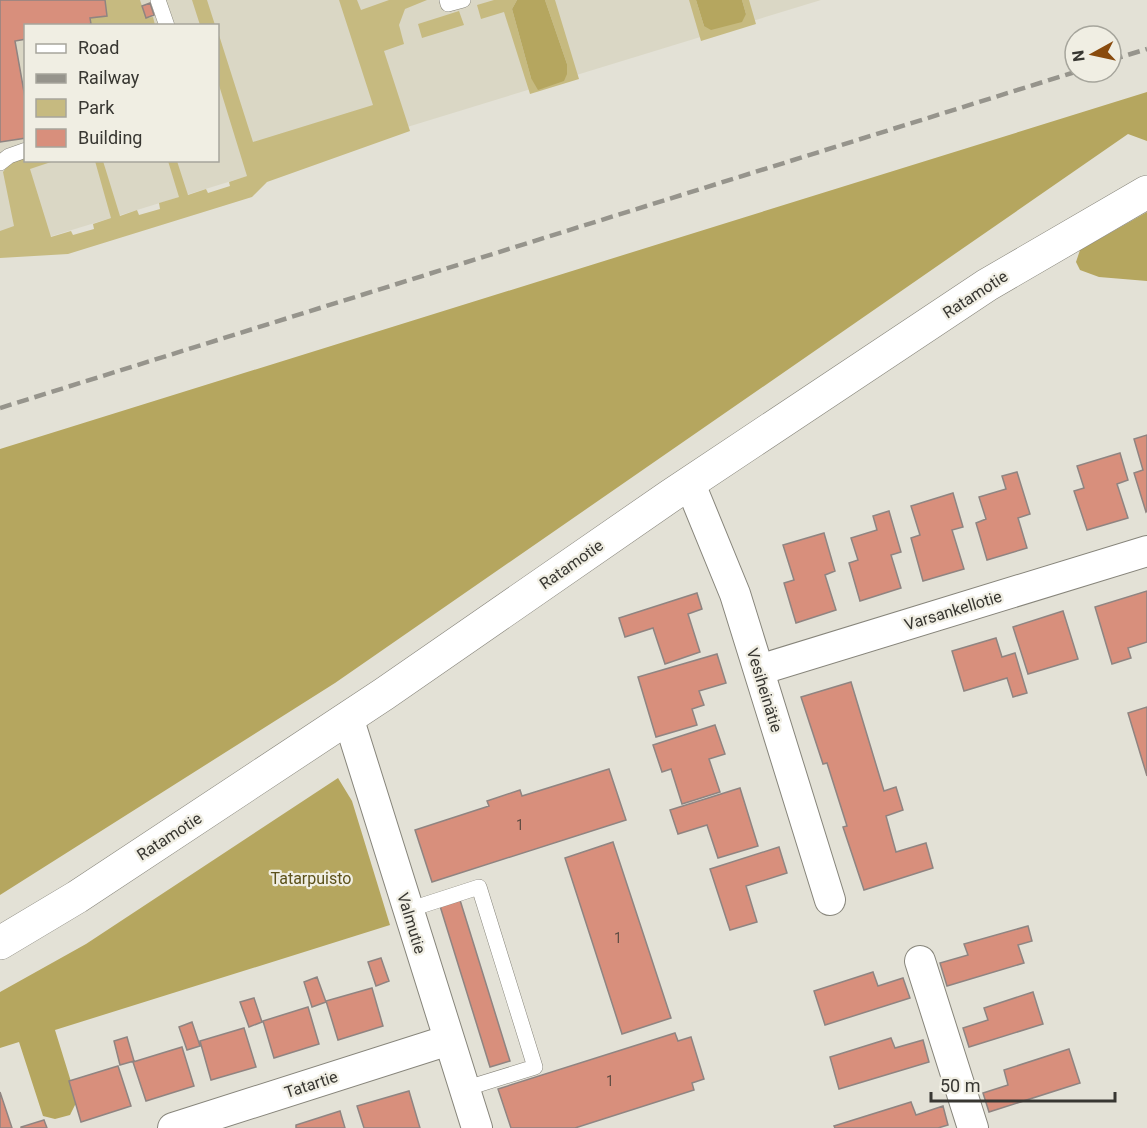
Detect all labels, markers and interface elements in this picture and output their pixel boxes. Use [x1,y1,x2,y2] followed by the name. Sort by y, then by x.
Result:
[24,24,219,162] legend
[1063,24,1123,84] north arrow
[78,37,119,58] text: Road
[1068,49,1089,63] text: N
[78,67,140,88] text: Railway
[78,97,115,118] text: Park
[78,127,142,148] text: Building
[939,267,1011,322] street label: Ratamotie
[536,536,607,593] street label: Ratamotie
[902,587,1004,634] street label: Varsankellotie
[743,646,786,734] street label: Vesiheinätie
[133,809,205,864] street label: Ratamotie
[516,817,524,833] house number: 1
[271,869,351,888] park label: Tatarpuisto
[393,890,430,956] street label: Valmutie
[614,930,622,946] house number: 1
[931,1065,1116,1103] scale bar
[282,1067,340,1102] street label: Tatartie
[606,1073,614,1089] house number: 1
[940,1075,980,1096] text: 50 m

